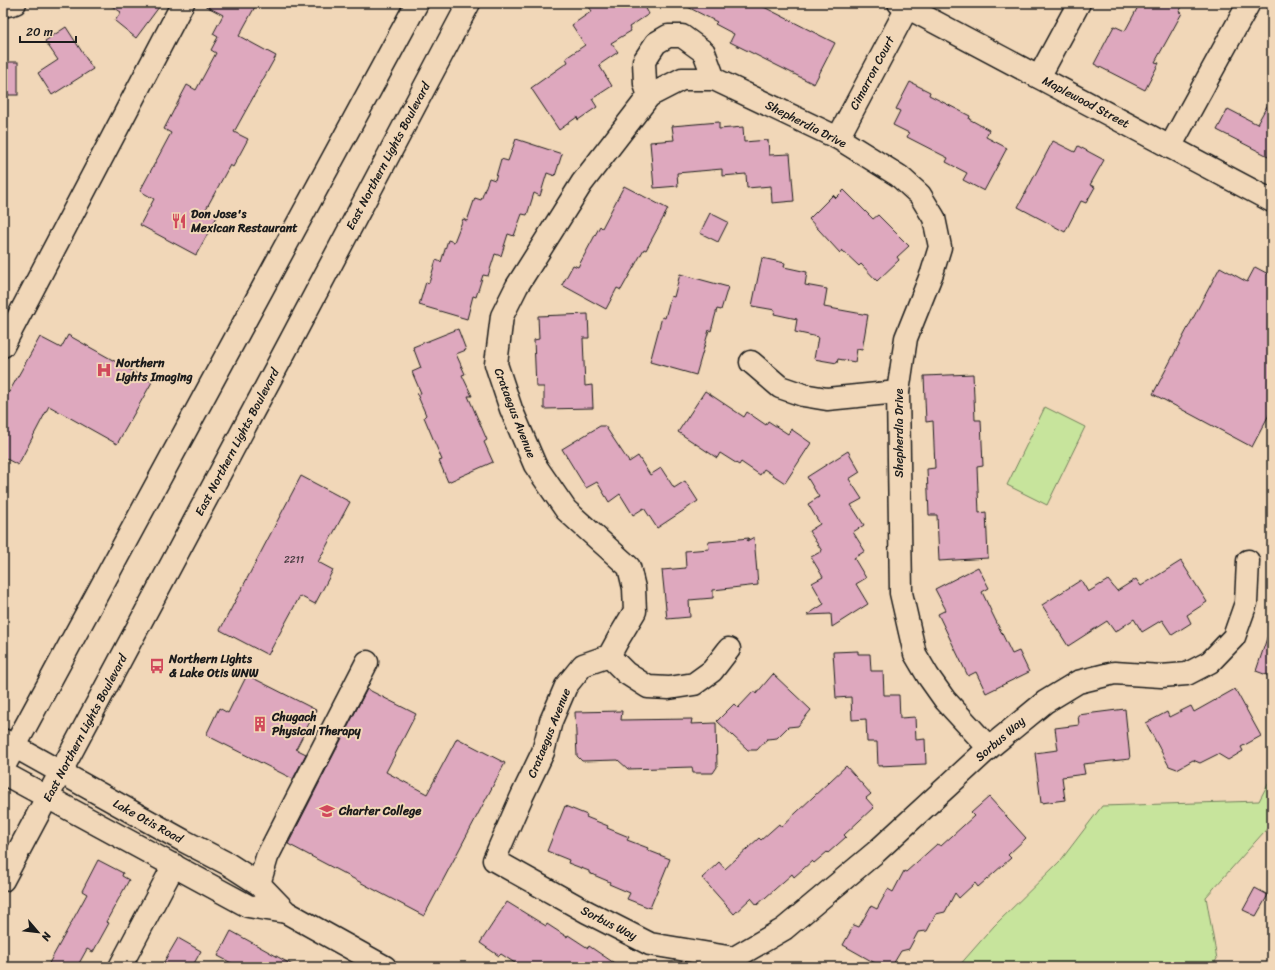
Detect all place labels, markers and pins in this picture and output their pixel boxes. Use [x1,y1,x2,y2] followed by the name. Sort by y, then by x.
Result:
[190,203,298,239] place label: Don Jose's Mexican Restaurant
[170,212,188,230] restaurant icon: Don Jose's Mexican Restaurant
[115,352,194,388] place label: Northern Lights Imaging
[95,361,113,379] hospital icon: Northern Lights Imaging
[168,648,259,684] place label: Northern Lights & Lake Otis WNW
[148,657,166,675] bus stop icon: Northern Lights & Lake Otis WNW
[271,706,362,742] place label: Chugach Physical Therapy
[251,715,269,733] building icon: Chugach Physical Therapy
[338,800,422,822] place label: Charter College
[318,802,336,820] school or university icon: Charter College

